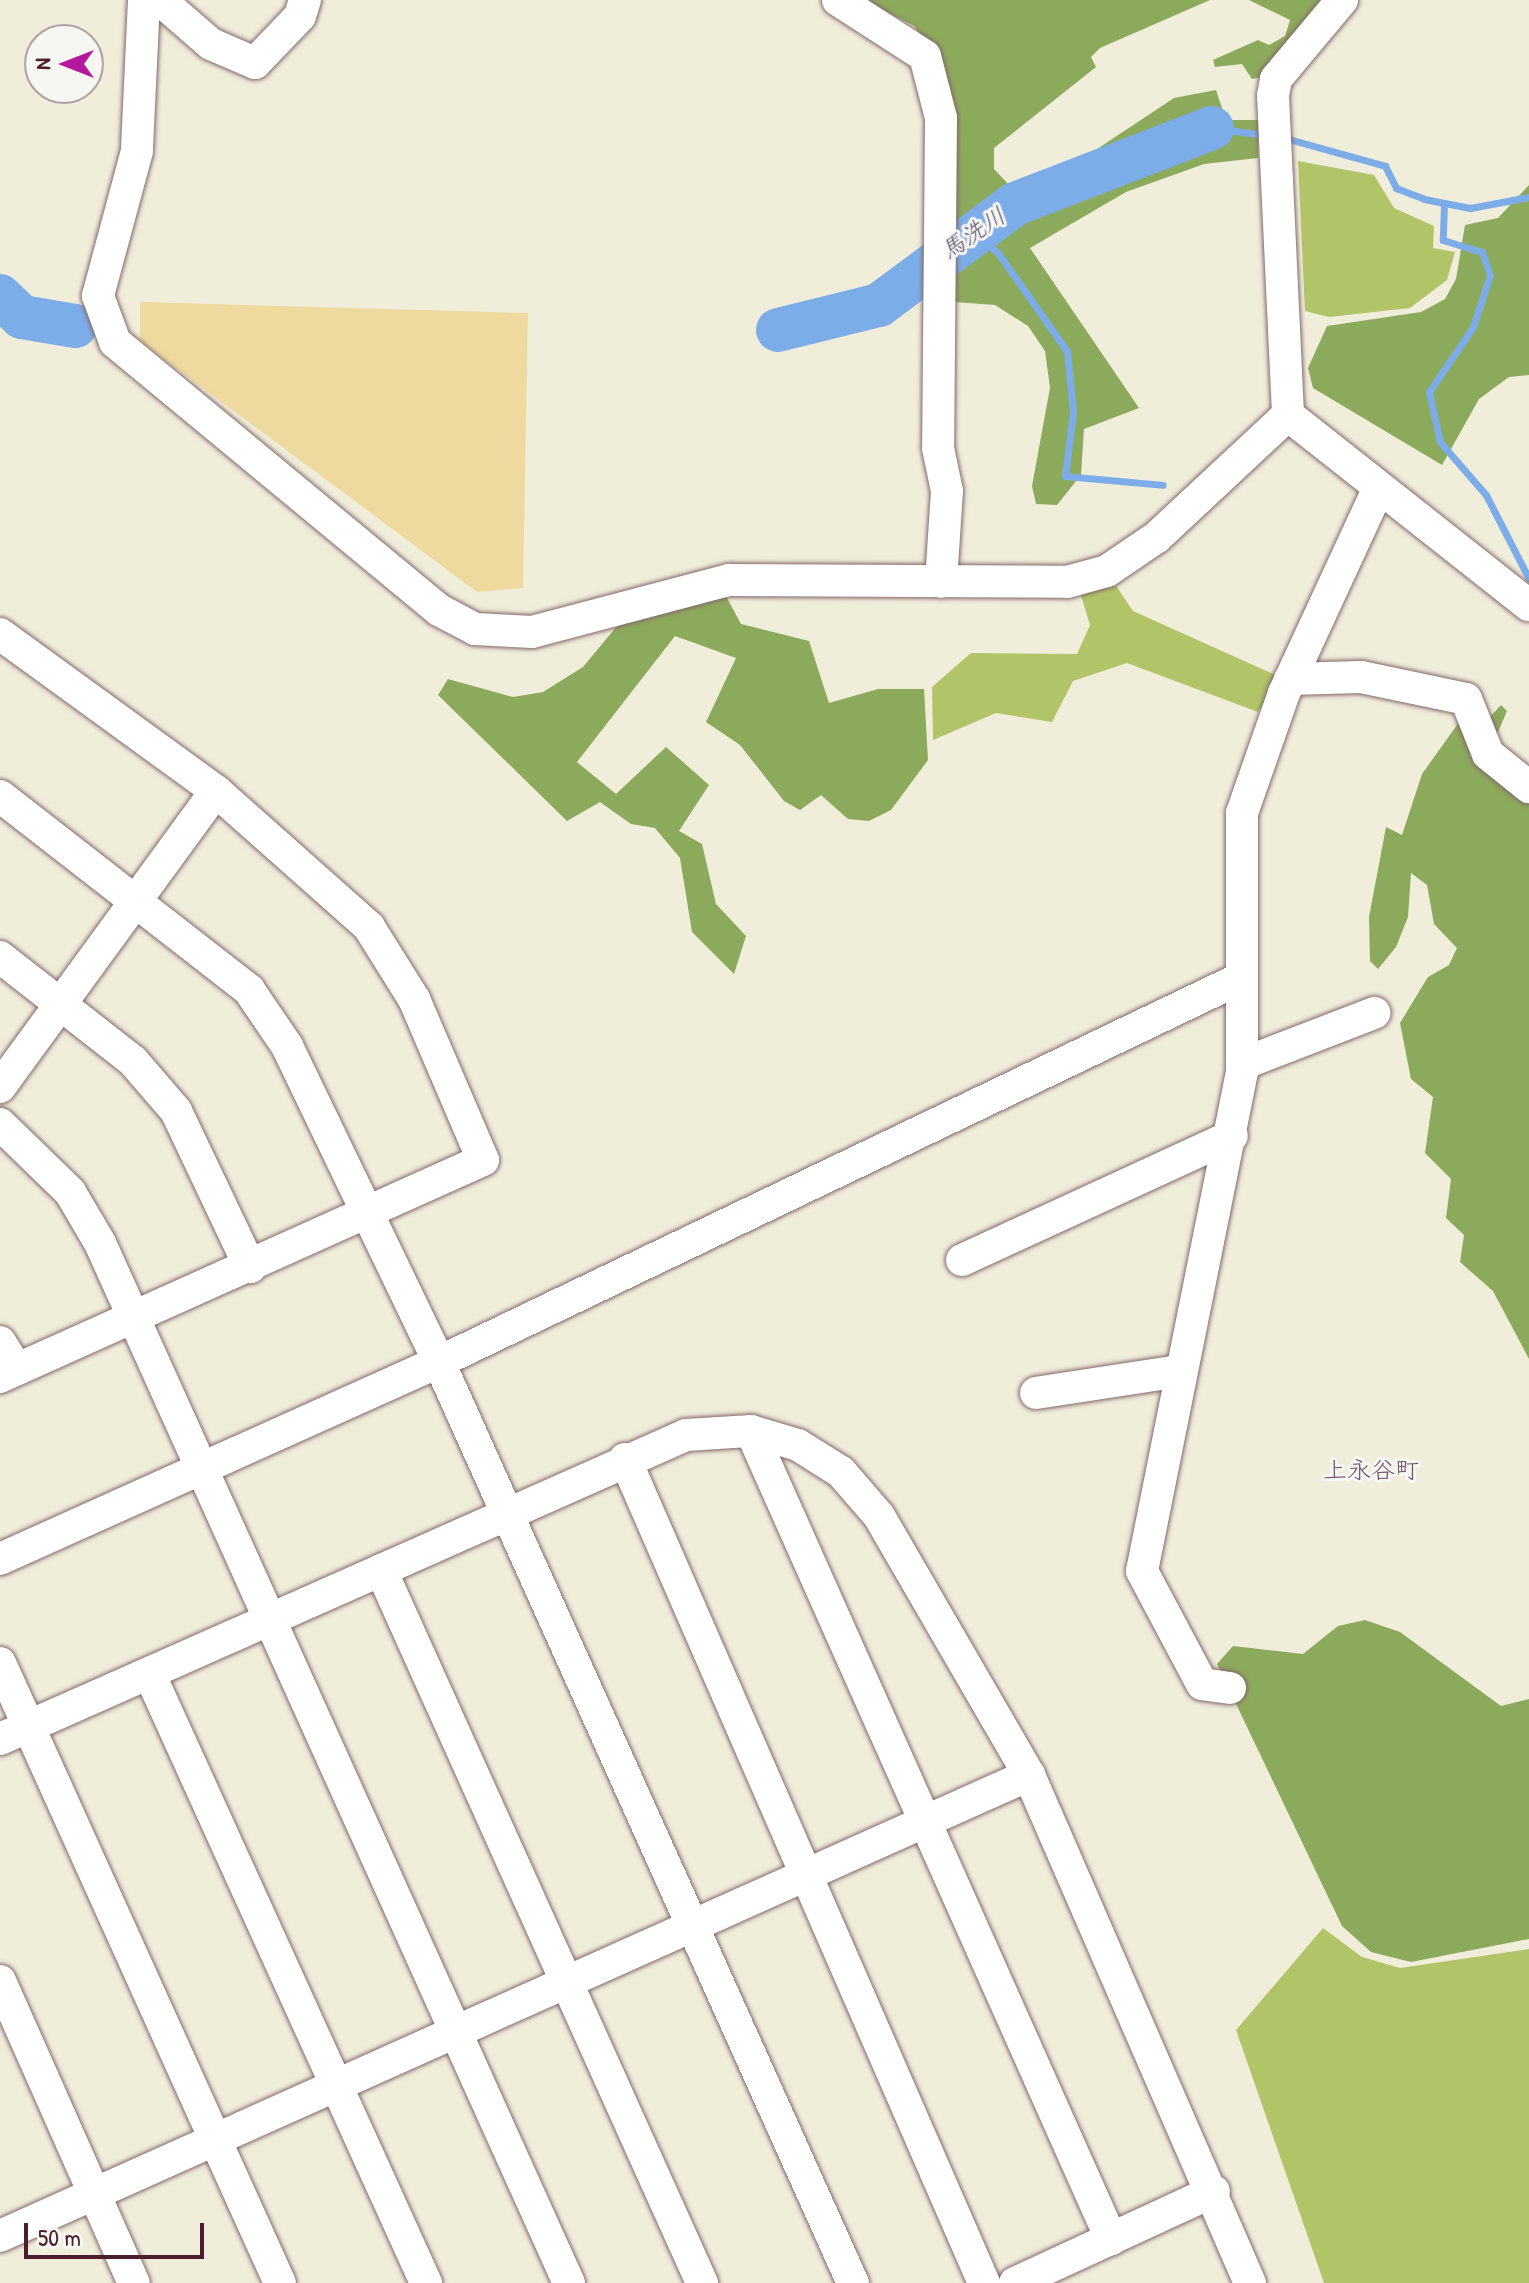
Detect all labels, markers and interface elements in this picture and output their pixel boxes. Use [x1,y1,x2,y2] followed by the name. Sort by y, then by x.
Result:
[24,24,104,104] north arrow
[27,58,57,70] text: N
[935,201,1011,265] water label: 馬洗川
[1323,1456,1419,1484] district label: 上永谷町
[28,2207,208,2257] scale bar
[38,2221,81,2253] text: 50 m

